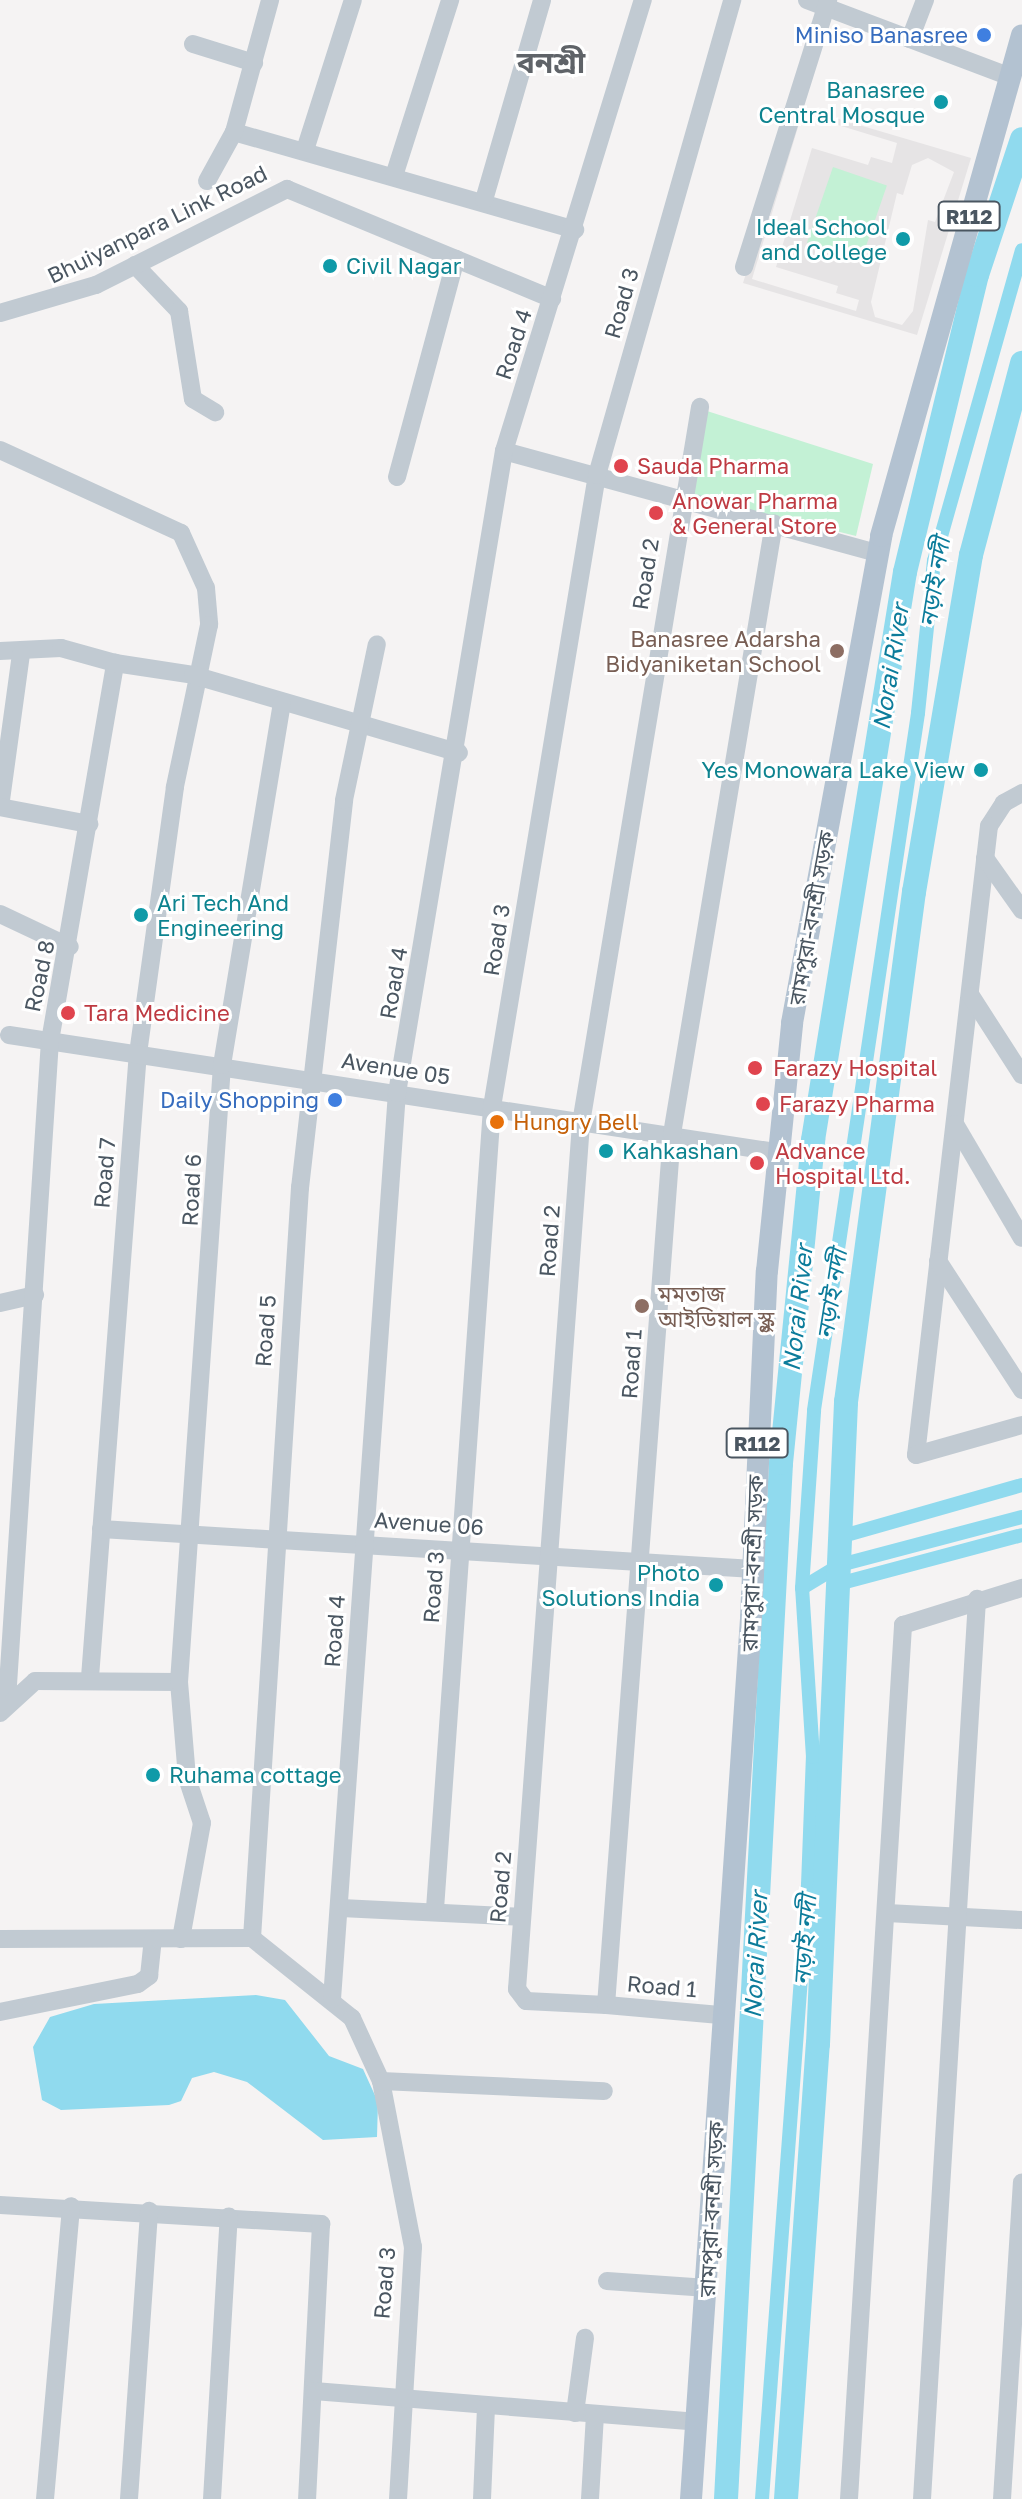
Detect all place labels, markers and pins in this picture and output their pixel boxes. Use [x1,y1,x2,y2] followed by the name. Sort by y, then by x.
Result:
[795,22,968,48] place label: Miniso Banasree
[975,26,993,44] marker: Miniso Banasree
[758,76,925,128] place label: Banasree Central Mosque
[932,93,950,111] marker: Banasree Central Mosque
[756,213,887,264] place label: Ideal School and College
[894,230,912,248] marker: Ideal School and College
[346,253,461,279] place label: Civil Nagar
[321,257,339,275] marker: Civil Nagar
[637,453,789,479] place label: Sauda Pharma
[612,457,630,475] marker: Sauda Pharma
[672,487,838,538] place label: Anowar Pharma & General Store
[647,504,665,522] marker: Anowar Pharma & General Store
[605,625,821,676] place label: Banasree Adarsha Bidyaniketan School
[828,642,846,660] marker: Banasree Adarsha Bidyaniketan School
[702,757,965,783] place label: Yes Monowara Lake View
[972,761,990,779] marker: Yes Monowara Lake View
[157,889,289,940] place label: Ari Tech And Engineering
[132,906,150,924] marker: Ari Tech And Engineering
[84,1000,230,1026] place label: Tara Medicine
[59,1004,77,1022] marker: Tara Medicine
[773,1055,937,1081] place label: Farazy Hospital
[744,1057,766,1079] marker: Farazy Hospital
[160,1087,319,1113] place label: Daily Shopping
[326,1091,344,1109] marker: Daily Shopping
[779,1091,935,1117] place label: Farazy Pharma
[754,1095,772,1113] marker: Farazy Pharma
[513,1109,639,1135] place label: Hungry Bell
[488,1113,506,1131] marker: Hungry Bell
[775,1137,911,1188] place label: Advance Hospital Ltd.
[622,1138,739,1164] place label: Kahkashan
[597,1142,615,1160] marker: Kahkashan
[746,1152,768,1174] marker: Advance Hospital Ltd.
[658,1280,774,1332] place label: মমতাজ আইডিয়াল স্কুল
[633,1297,651,1315] marker: মমতাজ আইডিয়াল স্কুল
[541,1559,700,1610] place label: Photo Solutions India
[707,1576,725,1594] marker: Photo Solutions India
[169,1762,341,1788] place label: Ruhama cottage
[144,1766,162,1784] marker: Ruhama cottage

